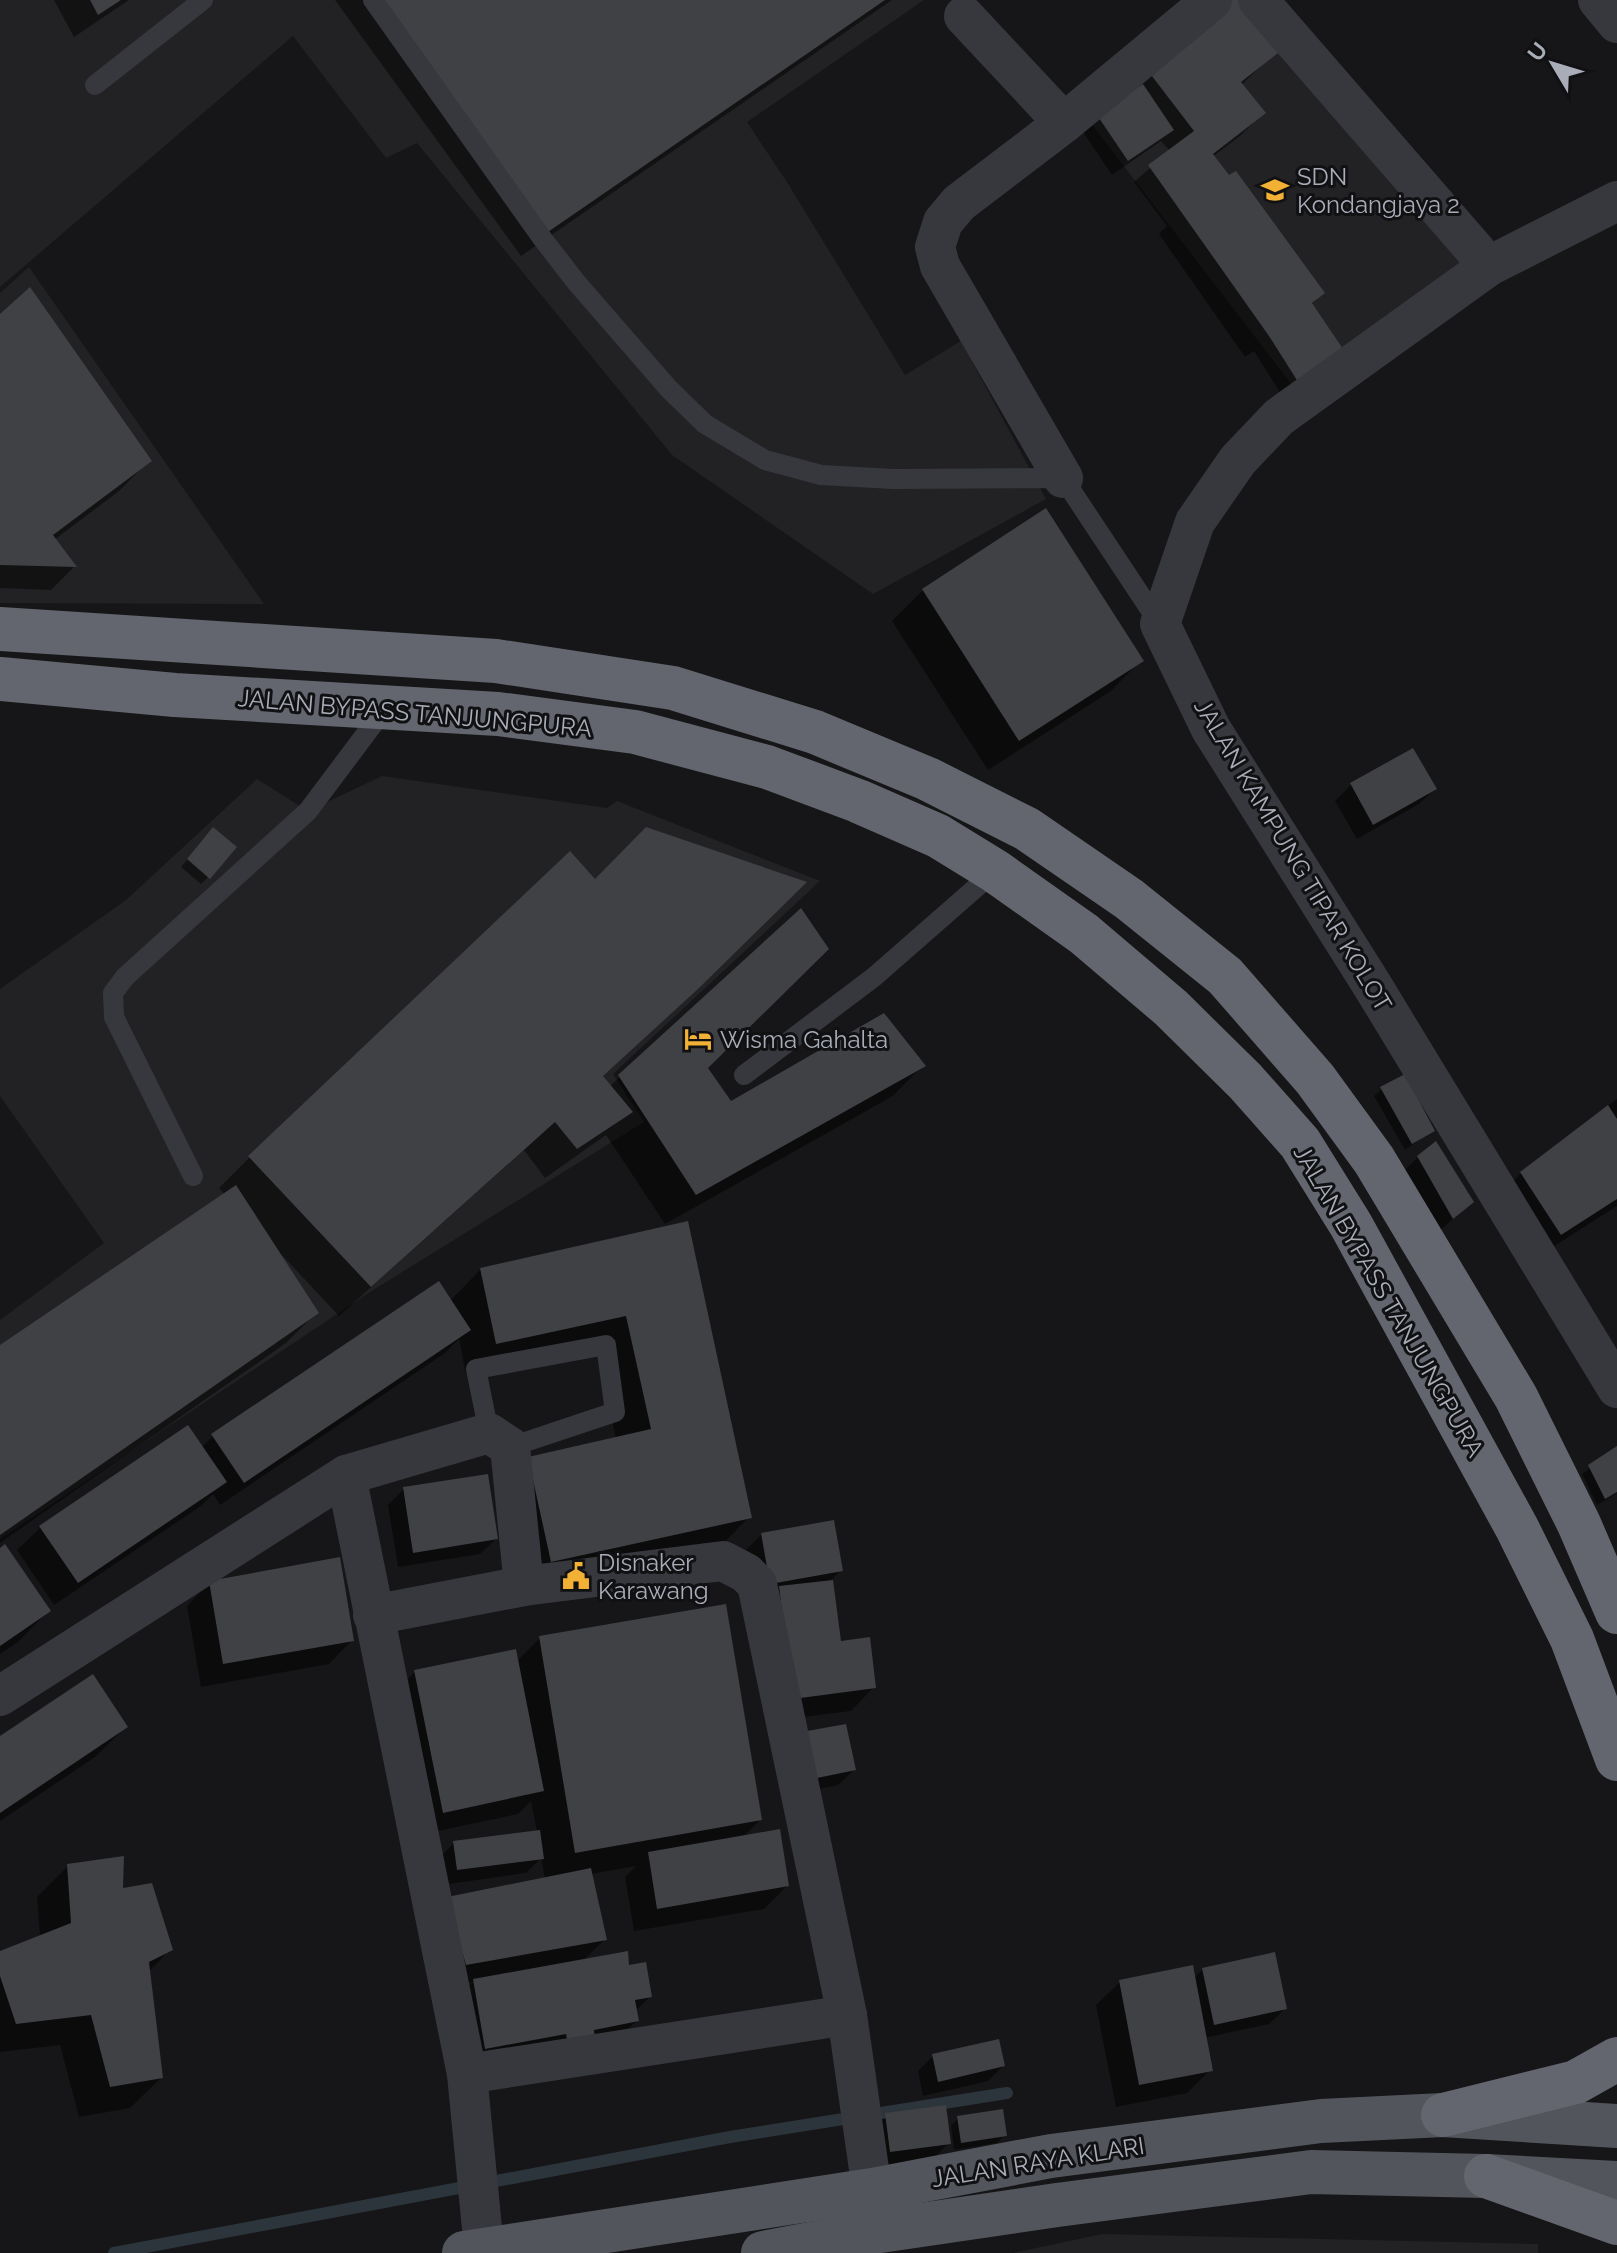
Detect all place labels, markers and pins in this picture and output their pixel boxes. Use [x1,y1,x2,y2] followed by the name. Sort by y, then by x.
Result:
[1297,162,1460,219] place label: SDN Kondangjaya 2
[1260,175,1290,205] school or university icon: SDN Kondangjaya 2
[683,1024,713,1054] hotel icon: Wisma Gahalta
[720,1025,888,1054] place label: Wisma Gahalta
[598,1548,709,1605] place label: Disnaker Karawang
[561,1561,591,1591] public building icon: Disnaker Karawang

